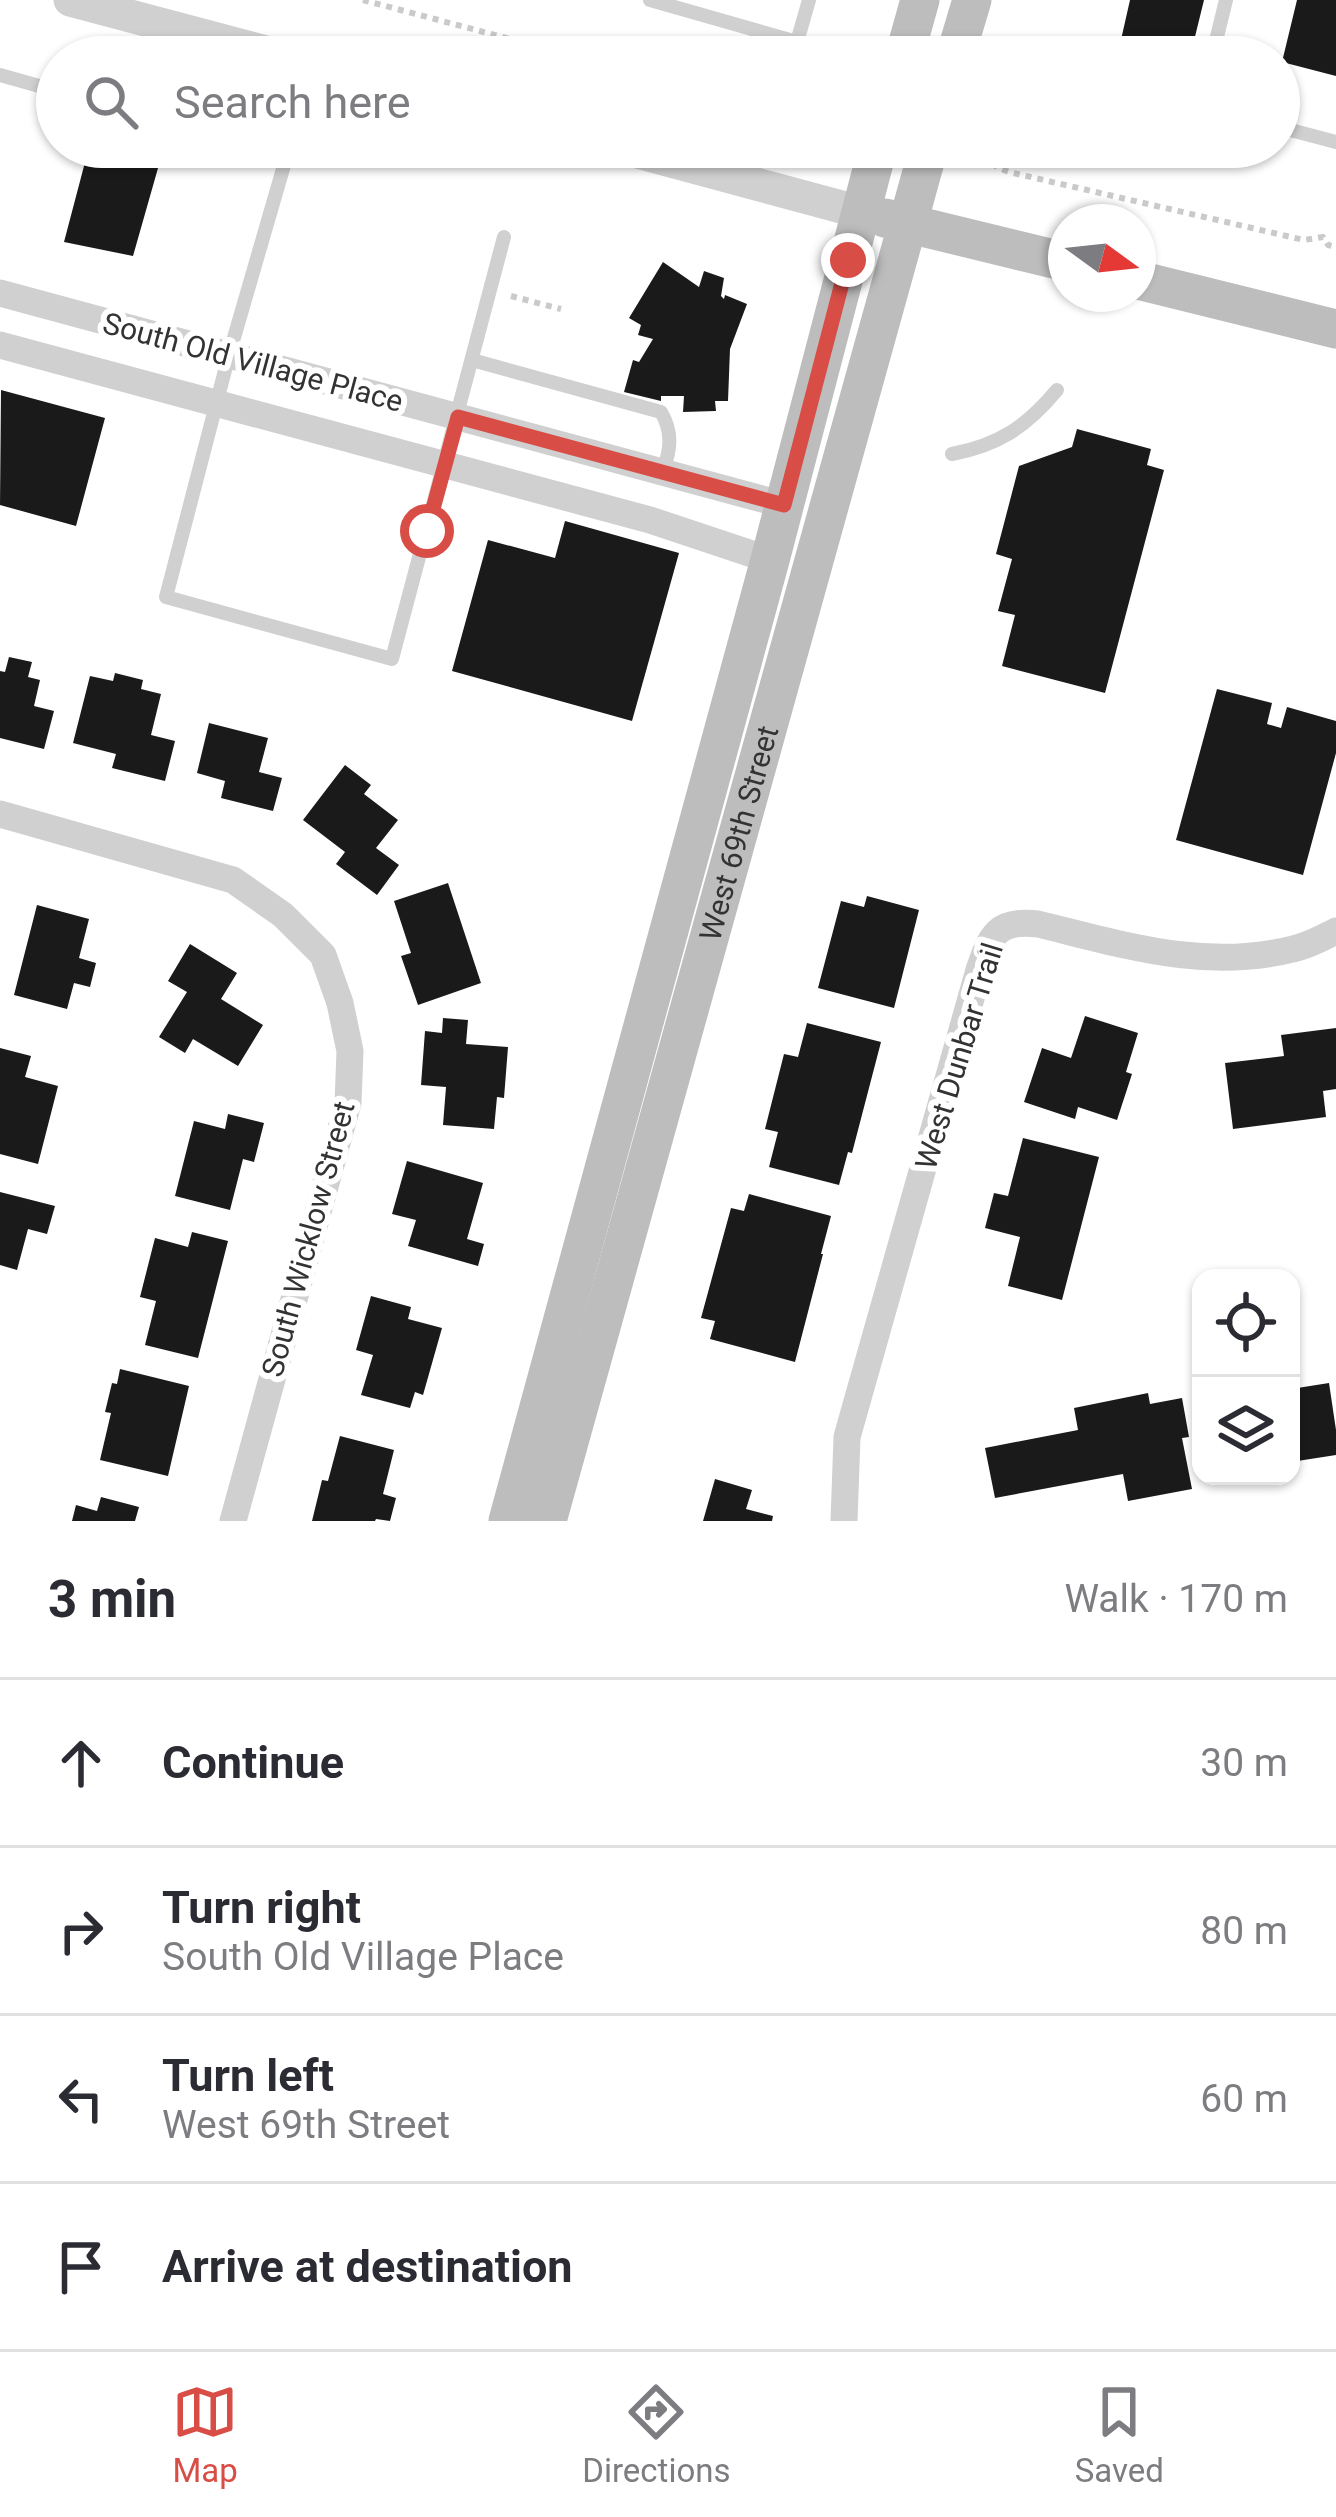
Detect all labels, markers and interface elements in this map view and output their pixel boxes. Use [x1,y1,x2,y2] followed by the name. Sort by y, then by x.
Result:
[36,36,1300,168] search box
[78,69,144,135] icon: search
[174,76,411,129] text: Search here
[1048,204,1156,312] north arrow
[821,233,875,287] route end
[99,305,407,419] street label: South Old Village Place
[400,504,454,558] route start
[692,722,785,945] street label: West 69th Street
[908,938,1010,1174] street label: West Dunbar Trail
[254,1098,362,1380] street label: South Wicklow Street
[1192,1269,1300,1485] map controls
[1192,1269,1300,1377] button: locate
[1192,1377,1300,1485] button: layers
[48,1570,176,1629] text: 3 min
[1064,1576,1288,1622] text: Walk · 170 m
[48,1730,114,1796] icon: ahead
[162,1736,344,1789] text: Continue
[1200,1740,1288,1786] text: 30 m
[162,1881,361,1934] text: Turn right
[48,1898,114,1964] icon: right
[1200,1908,1288,1954] text: 80 m
[162,1934,564,1980] text: South Old Village Place
[162,2049,334,2102] text: Turn left
[48,2066,114,2132] icon: left
[1200,2076,1288,2122] text: 60 m
[162,2102,450,2148] text: West 69th Street
[48,2234,114,2300] icon: arrive
[162,2240,573,2293] text: Arrive at destination
[172,2379,238,2490] tab: Map
[582,2379,731,2490] tab: Directions
[1075,2379,1164,2490] tab: Saved

